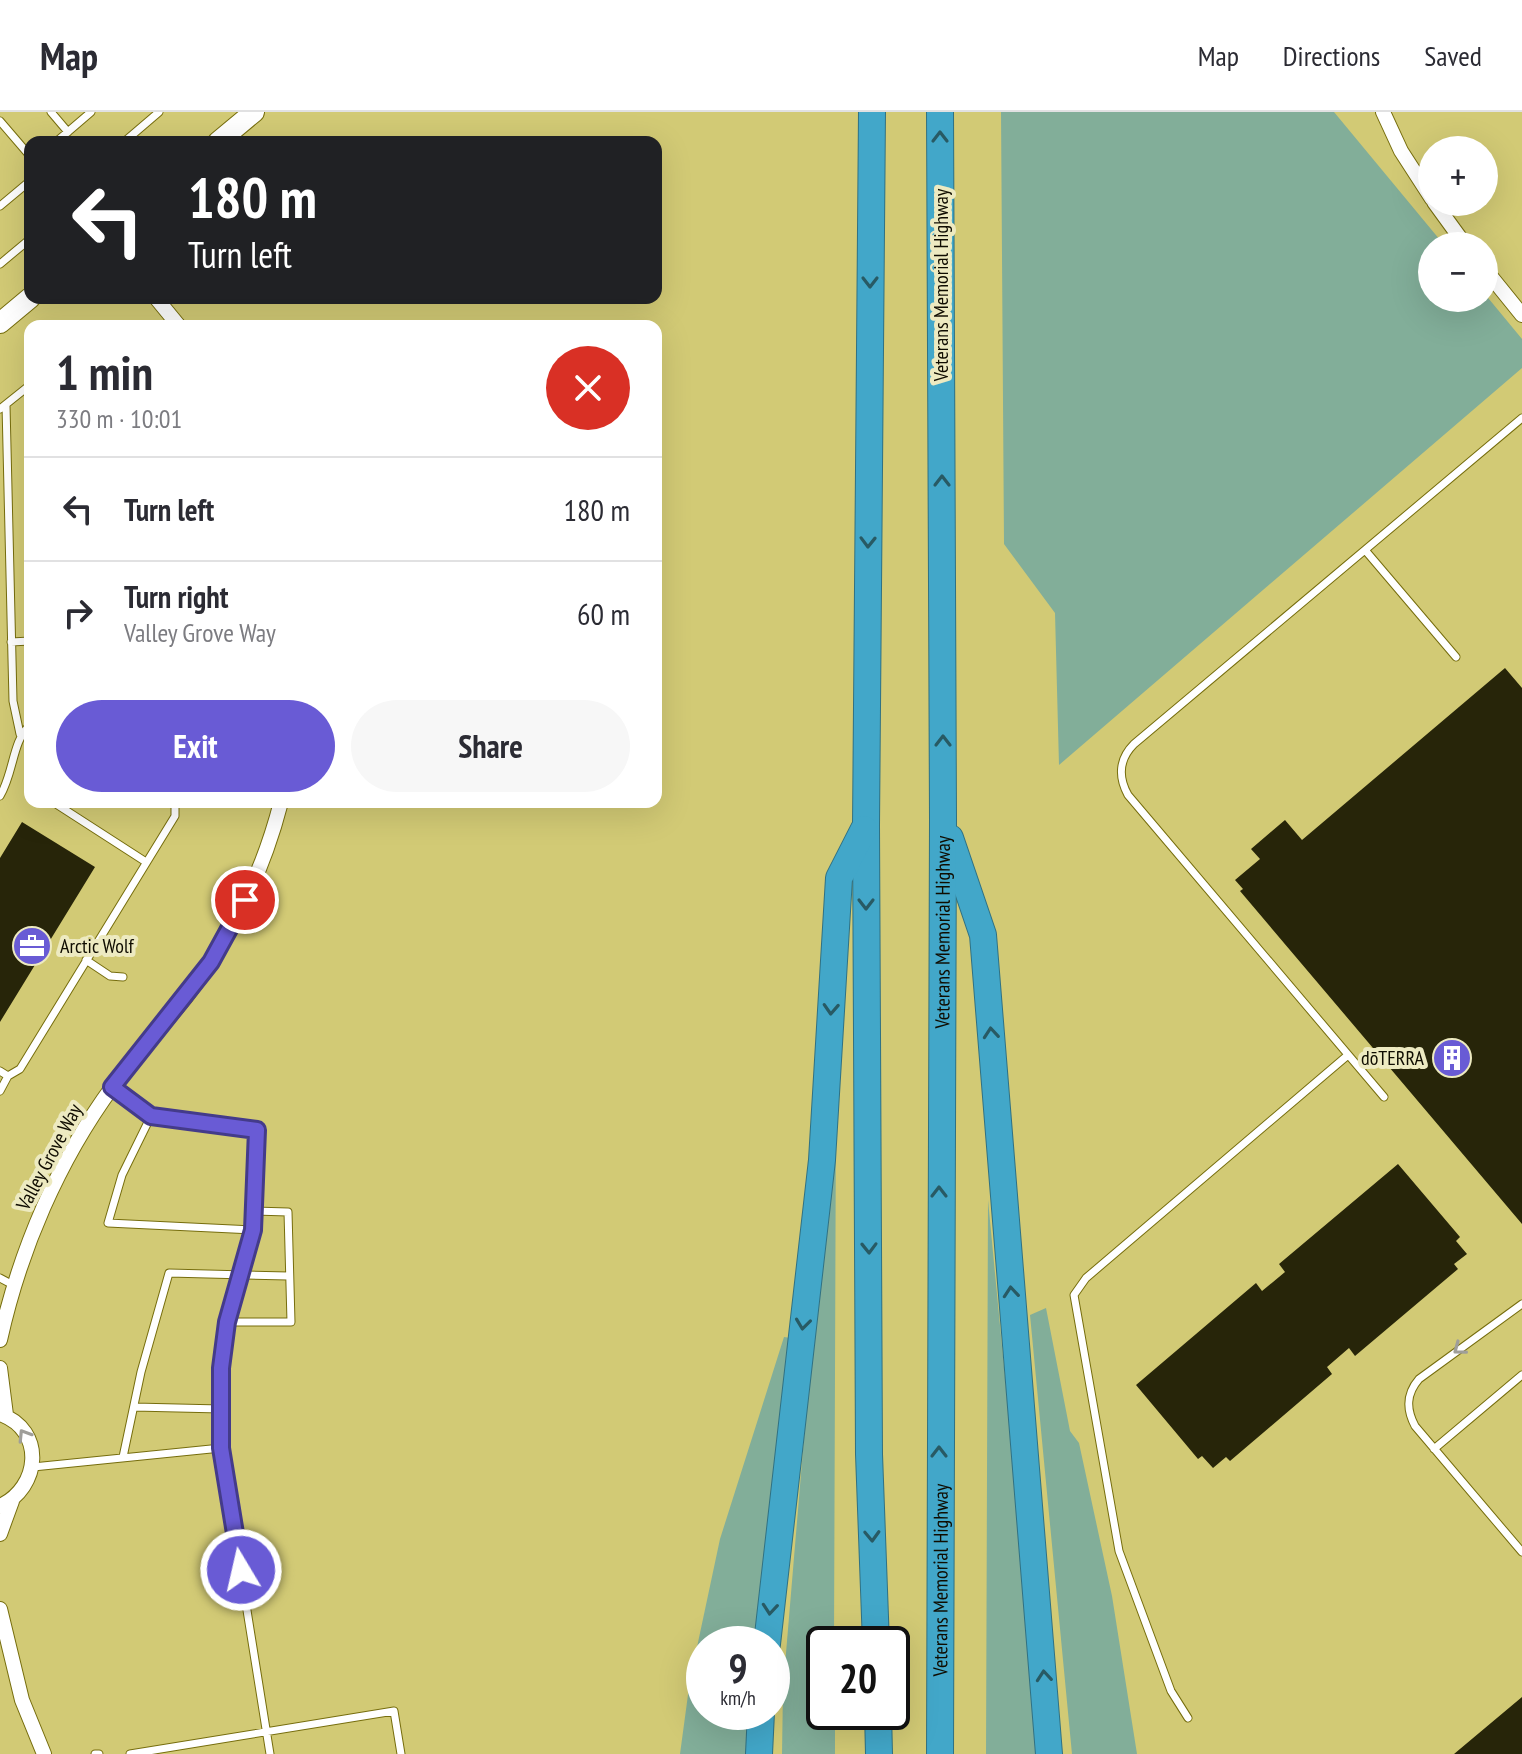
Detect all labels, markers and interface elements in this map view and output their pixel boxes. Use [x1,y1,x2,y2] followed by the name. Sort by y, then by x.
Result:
[40,31,98,80] text: Map
[1198,37,1239,74] text: Map
[1283,37,1380,74] text: Directions
[1424,37,1482,74] text: Saved
[931,130,949,143] one-way arrow
[1418,136,1498,312] map controls
[1418,136,1498,216] button: +
[188,161,317,233] text: 180 m
[56,168,160,272] icon: left
[928,188,954,382] street label: Veterans Memorial Highway
[188,231,292,278] text: Turn left
[1418,232,1498,312] button: −
[861,276,879,289] one-way arrow
[56,341,153,403] text: 1 min
[546,346,630,430] button: close
[56,402,182,435] text: 330 m · 10:01
[933,474,951,487] one-way arrow
[56,487,100,531] icon: left
[124,490,214,529] text: Turn left
[564,490,630,529] text: 180 m
[859,536,877,549] one-way arrow
[124,577,228,616] text: Turn right
[56,591,100,635] icon: right
[577,594,630,633] text: 60 m
[124,616,276,649] text: Valley Grove Way
[56,700,335,792] button: Exit
[351,700,630,792] button: Share
[934,734,952,747] one-way arrow
[929,835,956,1029] street label: Veterans Memorial Highway
[211,866,279,934] pin
[223,878,267,922] icon: arrive
[858,898,875,911] one-way arrow
[11,925,53,967] office icon: Arctic Wolf
[60,933,135,959] place label: Arctic Wolf
[822,1003,839,1016] one-way arrow
[982,1026,999,1039] one-way arrow
[1431,1037,1473,1079] building icon: dōTERRA
[1361,1045,1425,1071] place label: dōTERRA
[10,1099,88,1216] street label: Valley Grove Way
[930,1185,948,1198] one-way arrow
[860,1242,877,1255] one-way arrow
[1003,1285,1020,1298] one-way arrow
[795,1317,812,1331] one-way arrow
[1453,1340,1467,1354] one-way arrow
[18,1429,33,1443] one-way arrow
[930,1445,948,1458] one-way arrow
[927,1483,954,1677] street label: Veterans Memorial Highway
[199,1528,283,1612] position arrow
[863,1530,880,1543] one-way arrow
[762,1603,779,1616] one-way arrow
[806,1626,910,1730] speed limit sign: 20
[728,1642,748,1694] text: 9
[1036,1669,1053,1682] one-way arrow
[720,1685,756,1711] text: km/h

